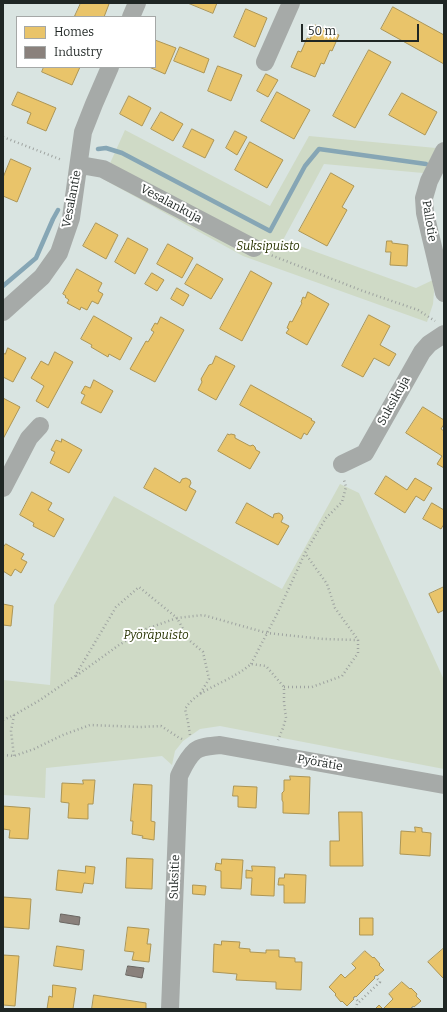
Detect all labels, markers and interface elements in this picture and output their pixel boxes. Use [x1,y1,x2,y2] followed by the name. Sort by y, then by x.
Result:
[16,16,156,68] legend
[303,16,421,42] scale bar
[308,24,336,38] text: 50 m
[54,25,94,39] text: Homes
[54,45,102,59] text: Industry
[59,169,85,229] street label: Vesalantie
[138,182,204,226] street label: Vesalankuja
[419,199,439,243] street label: Pallotie
[236,240,300,254] park label: Suksipuisto
[375,374,413,428] street label: Suksikuja
[123,629,189,643] park label: Pyöräpuisto
[296,752,344,774] street label: Pyörätie
[167,854,183,900] street label: Suksitie

